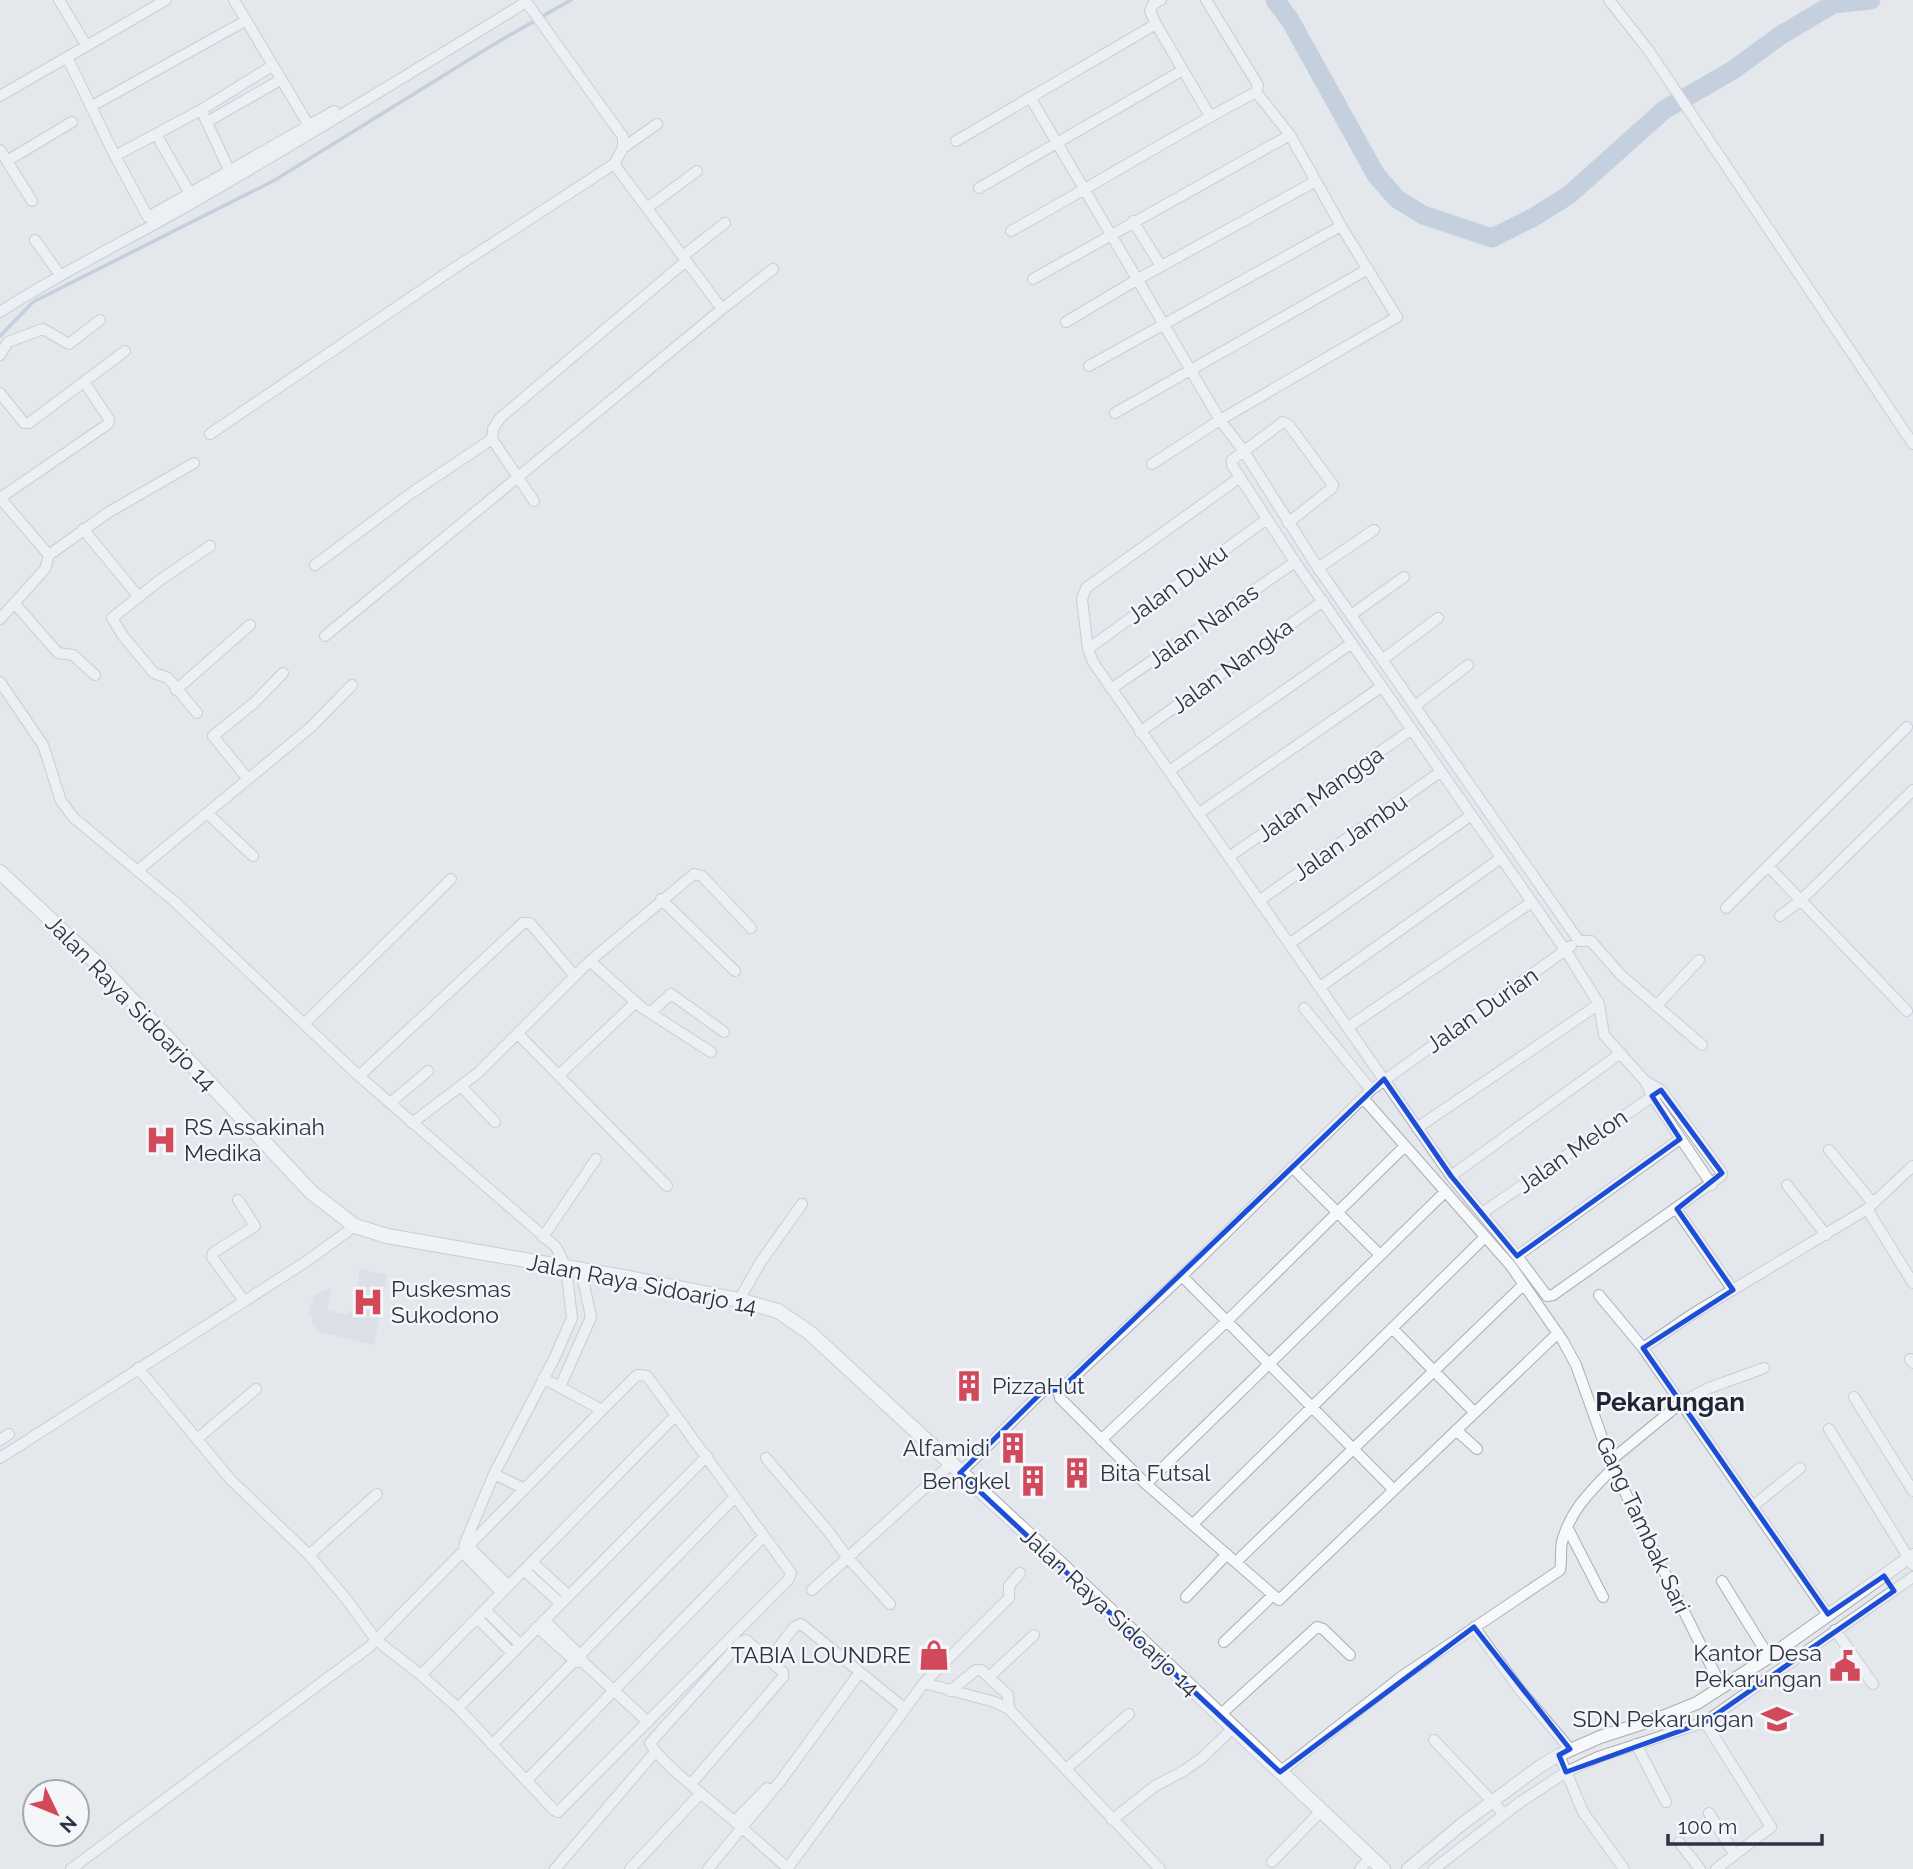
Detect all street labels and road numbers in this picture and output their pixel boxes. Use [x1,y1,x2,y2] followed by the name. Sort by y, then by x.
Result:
[1121,538,1232,629] street label: Jalan Duku
[1142,578,1263,674] street label: Jalan Nanas
[1166,612,1298,719] street label: Jalan Nangka
[1251,740,1388,847] street label: Jalan Mangga
[1287,787,1412,886] street label: Jalan Jambu
[40,909,222,1096] street label: Jalan Raya Sidoarjo 14
[1420,961,1543,1058] street label: Jalan Durian
[1511,1103,1632,1198] street label: Jalan Melon
[525,1248,759,1319] street label: Jalan Raya Sidoarjo 14
[1591,1432,1696,1617] street label: Gang Tambak Sari
[1016,1522,1205,1701] street label: Jalan Raya Sidoarjo 14

